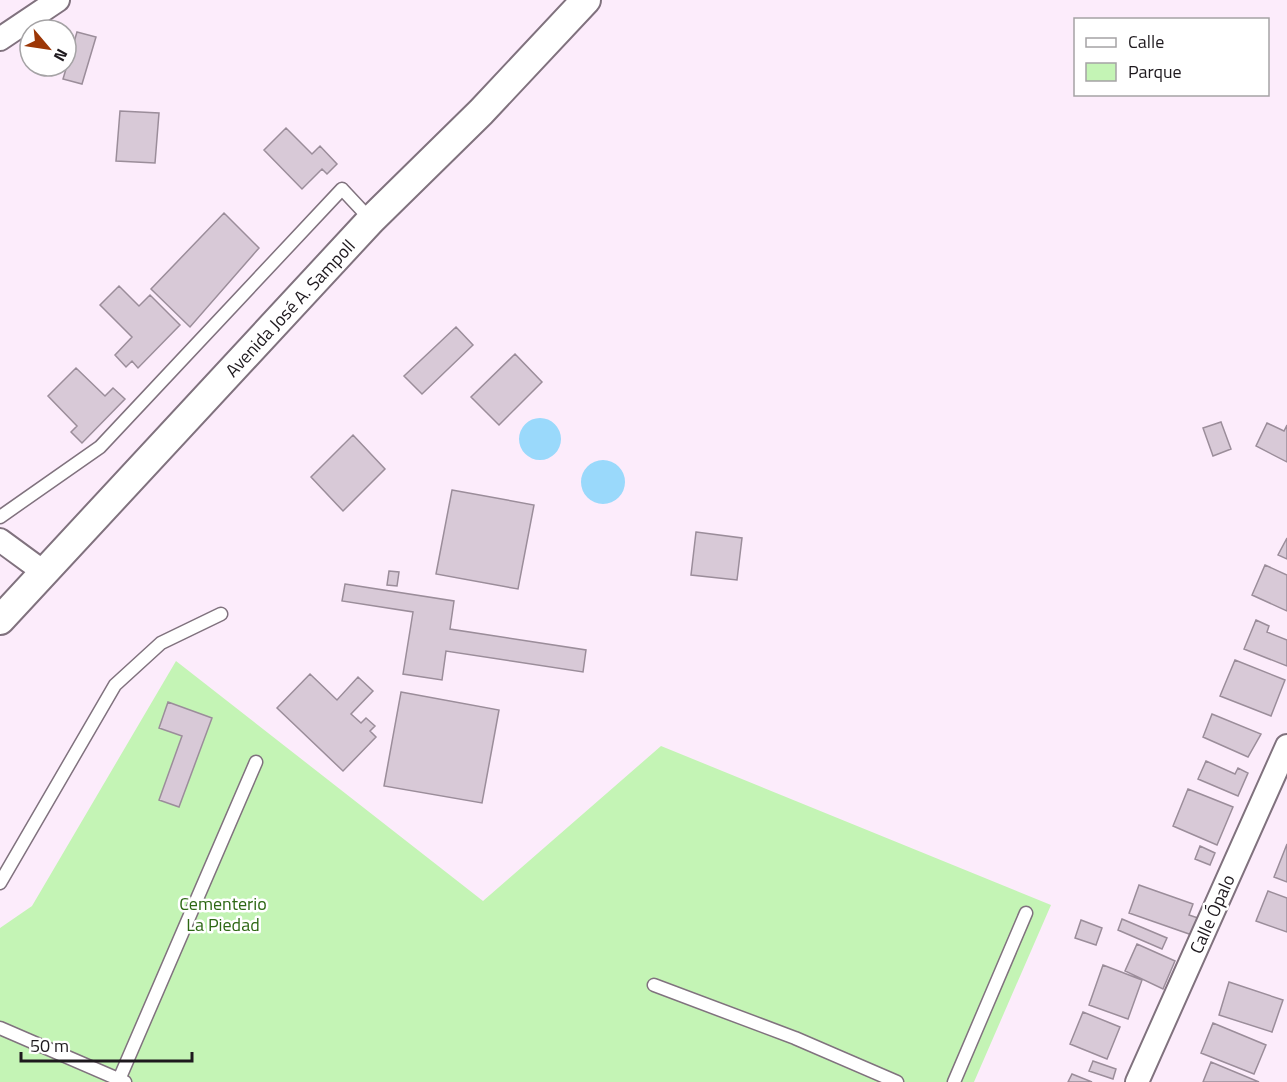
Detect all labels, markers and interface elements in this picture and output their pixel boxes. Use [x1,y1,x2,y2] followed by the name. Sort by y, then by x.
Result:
[18,18,78,78] north arrow
[1074,18,1269,96] legend
[1128,28,1164,55] text: Calle
[48,45,74,66] text: N
[1128,58,1182,85] text: Parque
[219,233,361,383] street label: Avenida José A. Sampoll
[1183,870,1241,958] street label: Calle Ópalo
[179,890,267,938] park label: Cementerio La Piedad
[21,1025,192,1063] scale bar
[30,1032,69,1059] text: 50 m

